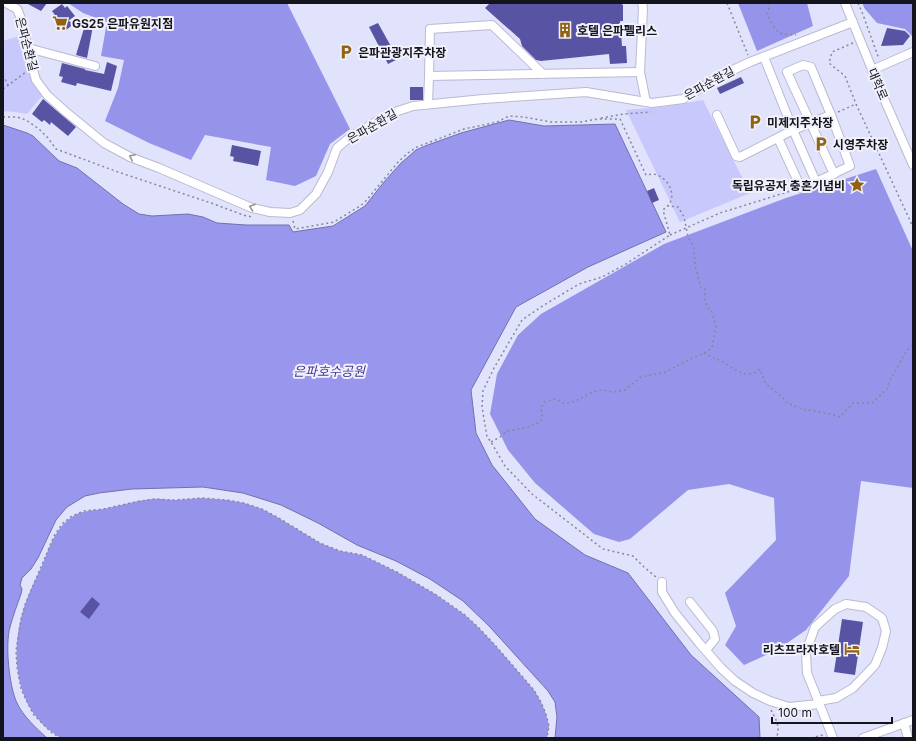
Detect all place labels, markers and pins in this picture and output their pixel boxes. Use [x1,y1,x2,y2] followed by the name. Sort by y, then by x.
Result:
[51,14,69,32] supermarket icon: GS25 은파유원지점
[72,16,173,31] place label: GS25 은파유원지점
[556,21,574,39] building icon: 호텔 은파펠리스
[577,23,657,38] place label: 호텔 은파펠리스
[337,43,355,61] parking icon: 은파관광지주차장
[358,45,446,60] place label: 은파관광지주차장
[746,113,764,131] parking icon: 미제지주차장
[767,115,833,130] place label: 미제지주차장
[812,135,830,153] parking icon: 시영주차장
[833,137,888,152] place label: 시영주차장
[848,176,866,194] place icon: 독립유공자 충혼기념비
[732,178,845,193] place label: 독립유공자 충혼기념비
[843,640,861,658] hotel icon: 리츠프라자호텔
[763,642,840,657] place label: 리츠프라자호텔

